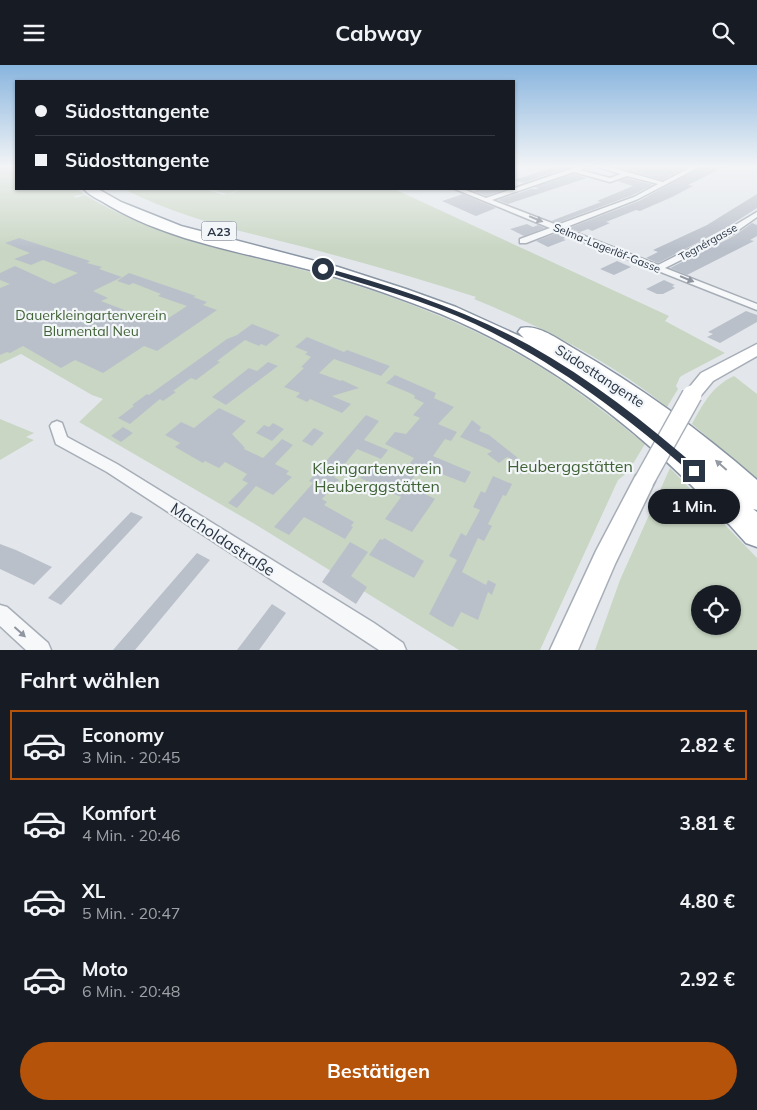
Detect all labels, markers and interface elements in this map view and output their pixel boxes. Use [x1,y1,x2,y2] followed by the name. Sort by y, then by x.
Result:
[20,19,48,47] icon: menu
[335,19,422,47] text: Cabway
[709,19,737,47] icon: search
[65,99,209,123] text: Südosttangente
[65,148,209,172] text: Südosttangente
[529,215,544,223] one-way arrow
[551,220,663,276] street label: Selma-Lagerlöf-Gasse
[676,220,740,264] street label: Tegnérgasse
[202,222,236,241] road number: A23
[312,258,334,280] route start
[679,276,694,284] one-way arrow
[15,306,167,340] park label: Dauerkleingartenverein Blumental Neu
[552,340,648,412] street label: Südosttangente
[507,456,633,476] park label: Heuberggstätten
[312,458,442,496] park label: Kleingartenverein Heuberggstätten
[716,459,728,471] one-way arrow
[683,460,705,482] route end
[648,489,740,523] callout: 1 Min.
[671,496,717,516] text: 1 Min.
[167,498,279,580] street label: Macholdastraße
[691,585,741,635] map controls
[691,585,741,635] button: locate
[14,626,26,638] one-way arrow
[20,666,160,694] text: Fahrt wählen
[22,723,67,768] icon: car
[82,723,164,747] text: Economy
[679,733,735,757] text: 2.82 €
[82,747,180,767] text: 3 Min. · 20:45
[22,801,67,846] icon: car
[82,801,156,825] text: Komfort
[679,811,735,835] text: 3.81 €
[82,825,180,845] text: 4 Min. · 20:46
[22,879,67,924] icon: car
[82,879,105,903] text: XL
[679,889,735,913] text: 4.80 €
[82,903,180,923] text: 5 Min. · 20:47
[22,957,67,1002] icon: car
[82,957,128,981] text: Moto
[679,967,735,991] text: 2.92 €
[82,981,180,1001] text: 6 Min. · 20:48
[20,1042,737,1100] button: Bestätigen

